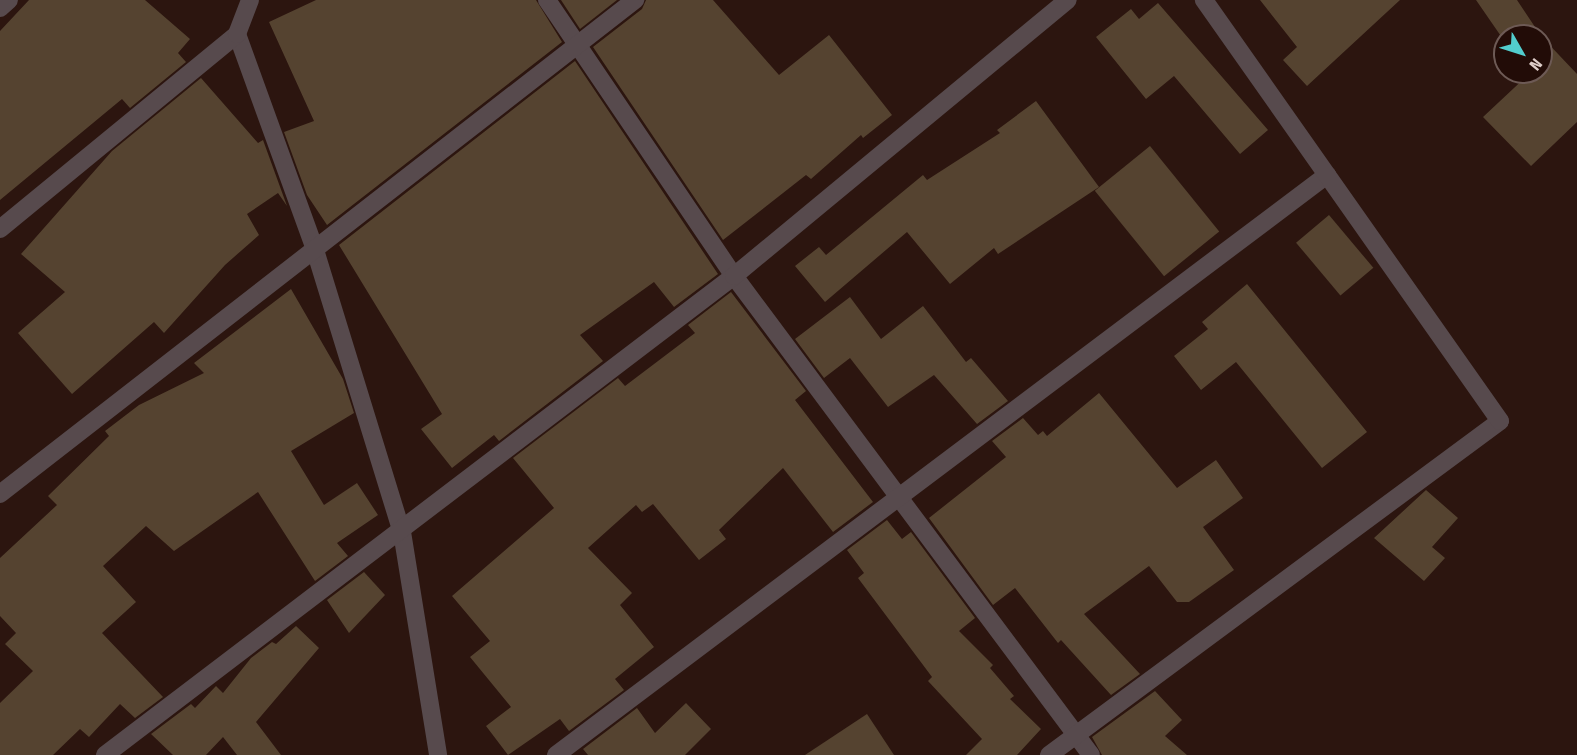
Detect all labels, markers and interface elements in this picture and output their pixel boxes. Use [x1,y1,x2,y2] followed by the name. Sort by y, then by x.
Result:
[1493,24,1553,84] north arrow
[1525,55,1546,74] text: N

